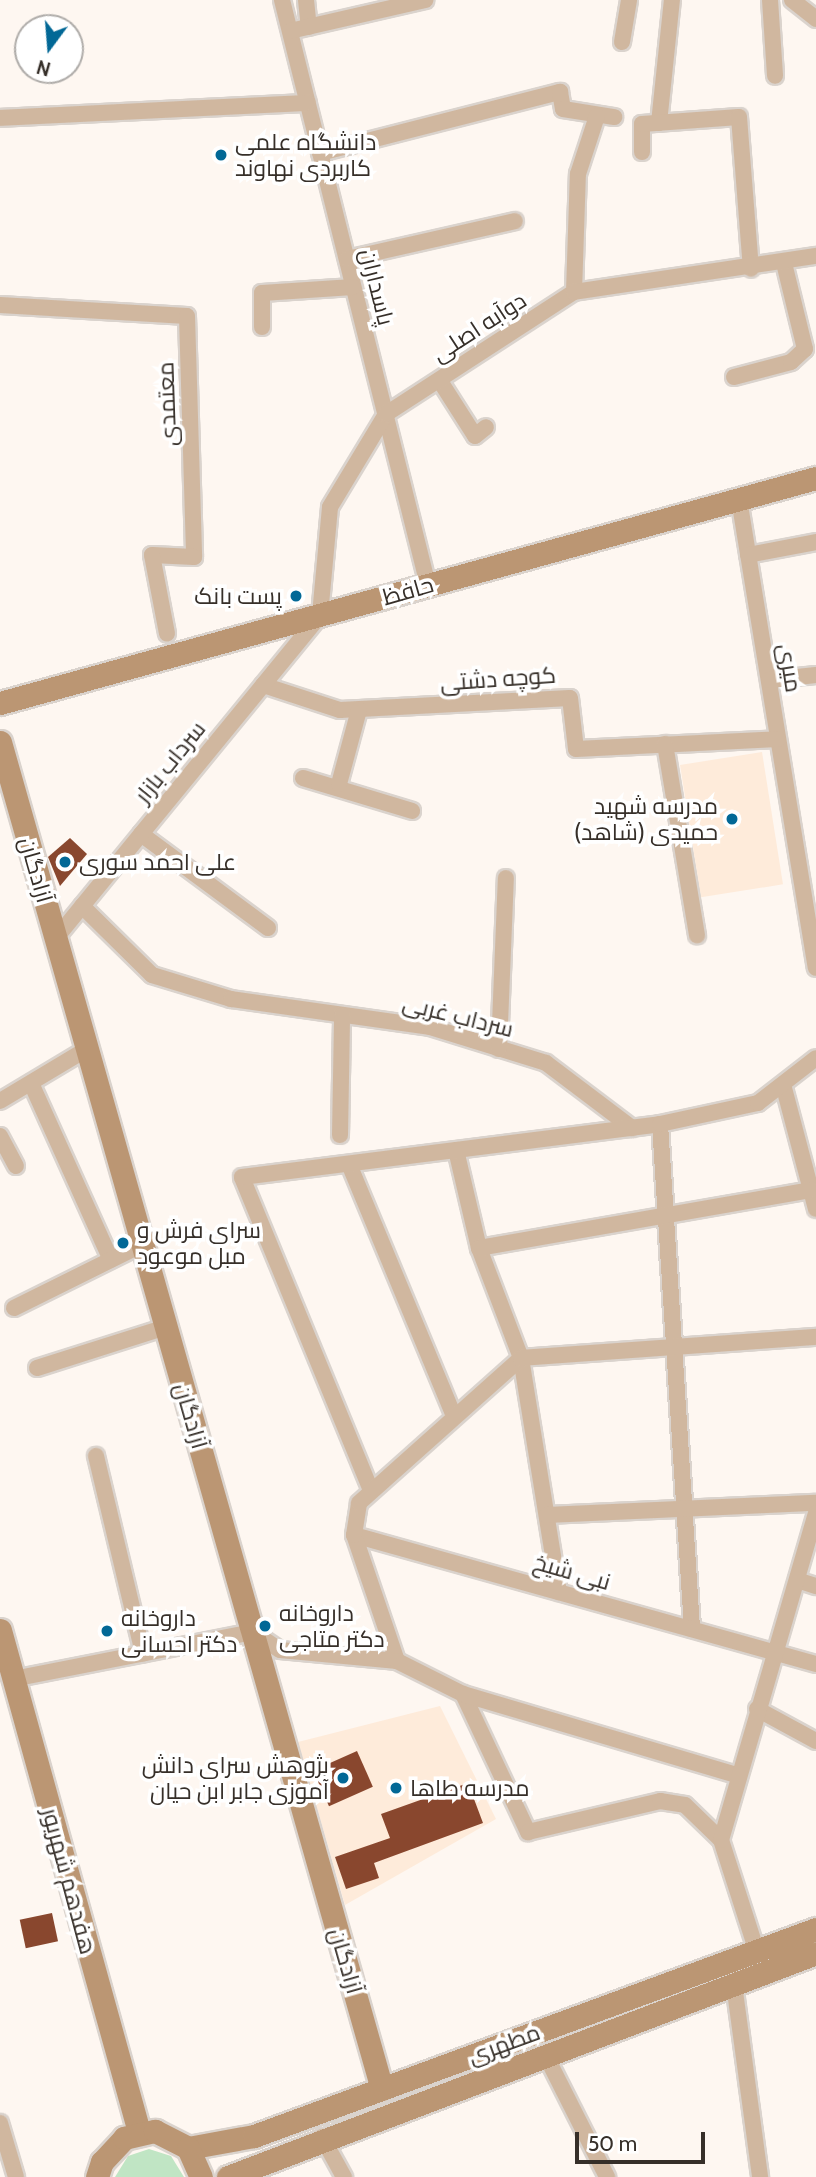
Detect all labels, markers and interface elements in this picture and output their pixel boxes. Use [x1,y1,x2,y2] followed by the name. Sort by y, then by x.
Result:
[14,14,84,84] north arrow
[34,55,53,81] text: N
[235,128,376,182] place label: دانشگاه علمی کاربردی نهاوند
[213,147,229,163] marker: دانشگاه علمی کاربردی نهاوند
[354,246,400,328] street label: پاسداران
[427,286,531,368] street label: دوآبه اصلی
[152,361,182,447] street label: معتمدی
[379,571,437,611] street label: حافظ
[194,582,282,610] place label: پست بانک
[288,588,304,604] marker: پست بانک
[773,642,807,694] street label: میری
[439,661,557,697] street label: کوچه دشتی
[129,715,211,809] street label: سرداب بازار
[574,792,718,846] place label: مدرسه شهید حمیدی (شاهد)
[724,811,740,827] marker: مدرسه شهید حمیدی (شاهد)
[13,834,59,906] street label: آزادگان
[79,848,236,876] place label: علی احمد سوری
[57,854,73,870] marker: علی احمد سوری
[400,989,516,1043] street label: سرداب غربی
[137,1216,261,1270] place label: سرای فرش و مبل موعود
[115,1235,131,1251] marker: سرای فرش و مبل موعود
[168,1380,214,1452] street label: آزادگان
[530,1548,614,1596] street label: نبی شیخ
[279,1599,385,1653] place label: داروخانه دکتر متاجی
[121,1604,237,1658] place label: داروخانه دکتر احسانی
[257,1618,273,1634] marker: داروخانه دکتر متاجی
[99,1623,115,1639] marker: داروخانه دکتر احسانی
[142,1751,329,1805] place label: پژوهش سرای دانش آموزی جابر ابن حیان
[335,1770,351,1786] marker: پژوهش سرای دانش آموزی جابر ابن حیان
[410,1774,530,1802] place label: مدرسه طاها
[388,1780,404,1796] marker: مدرسه طاها
[36,1805,102,1957] street label: هفدهم شهریور
[323,1925,369,1997] street label: آزادگان
[464,2018,544,2070] street label: مطهری
[578,2118,708,2162] scale bar
[588,2131,637,2156] text: 50 m

